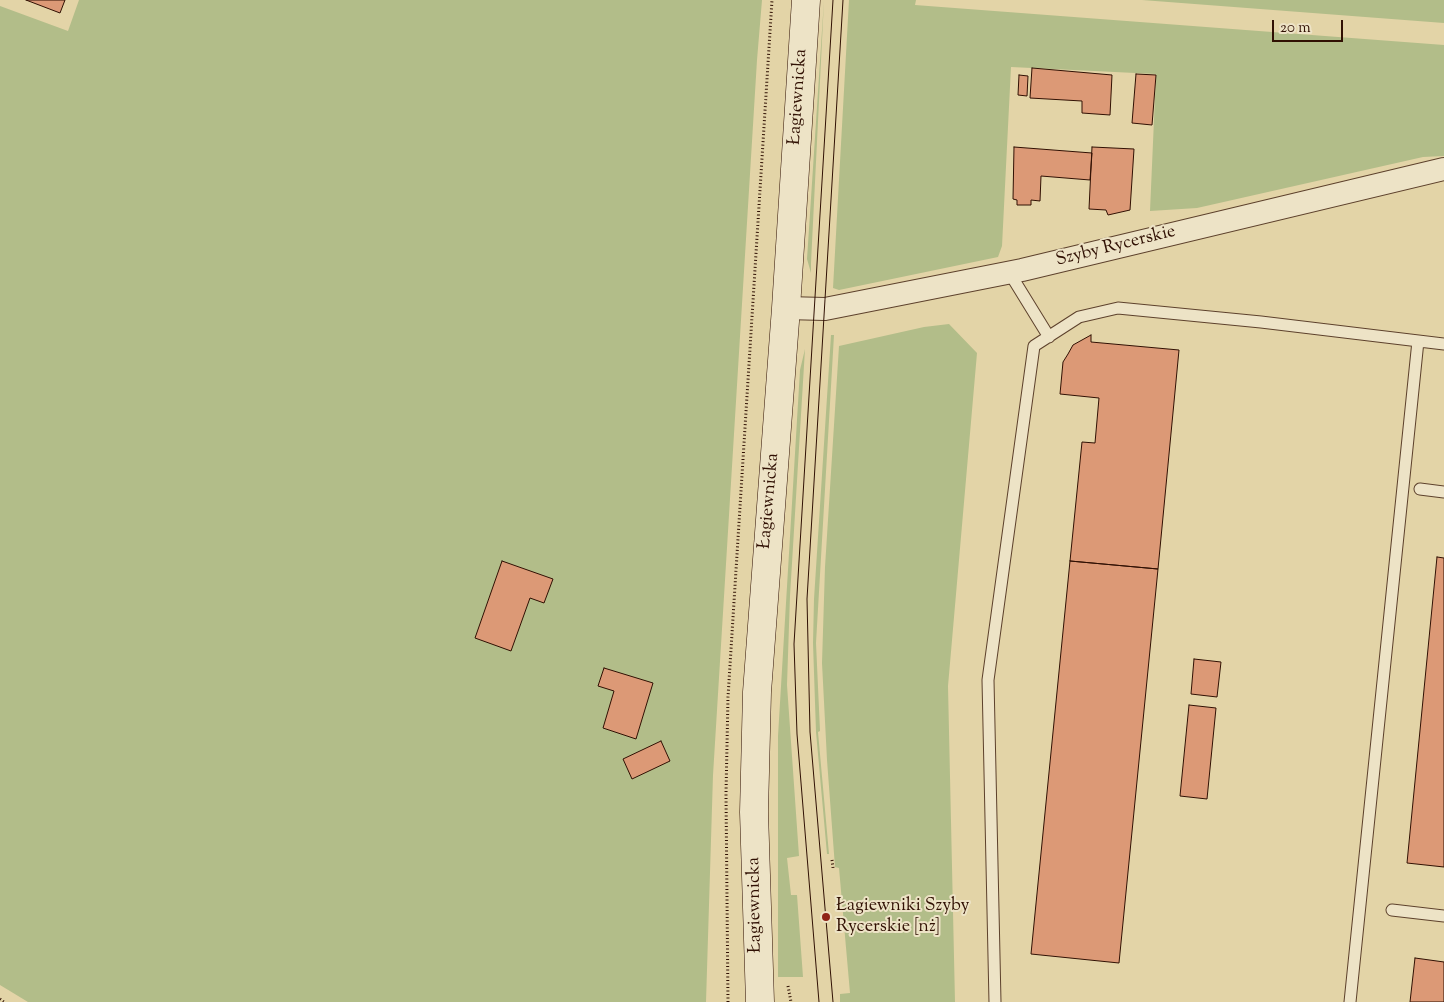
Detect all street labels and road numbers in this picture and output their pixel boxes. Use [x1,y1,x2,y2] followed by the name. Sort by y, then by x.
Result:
[785,48,813,146] street label: Łagiewnicka
[1054,222,1178,272] street label: Szyby Rycerskie
[755,452,785,550] street label: Łagiewnicka
[744,857,768,953] street label: Łagiewnicka

